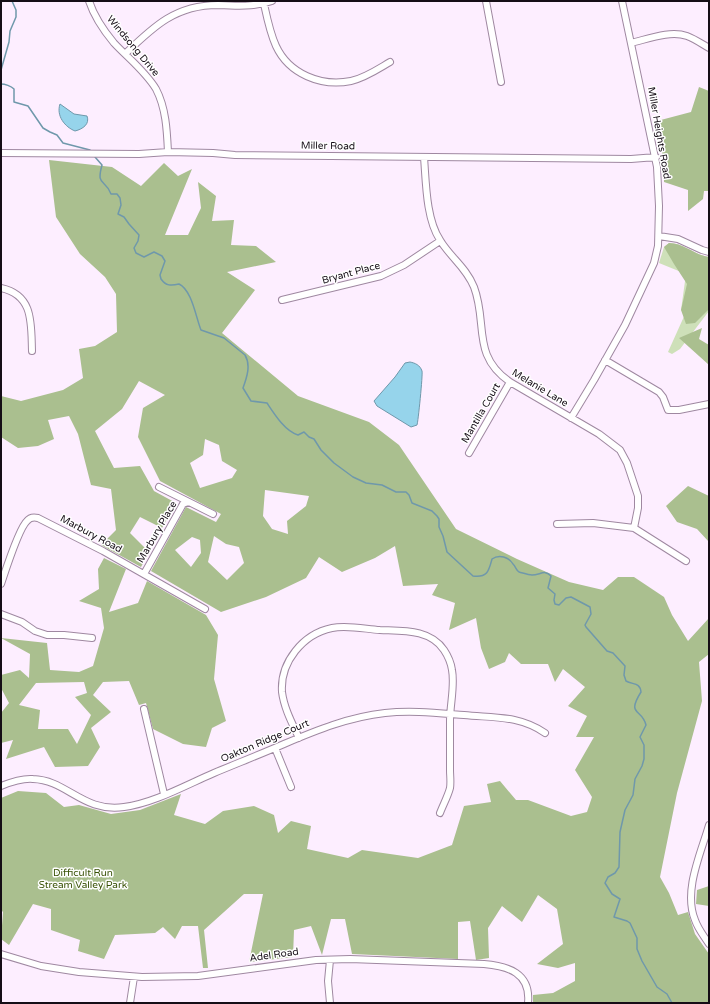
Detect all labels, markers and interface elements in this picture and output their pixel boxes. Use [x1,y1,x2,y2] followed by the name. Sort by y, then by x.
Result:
[104,13,162,79] street label: Windsong Drive
[645,86,673,180] street label: Miller Heights Road
[301,140,355,152] street label: Miller Road
[321,259,382,287] street label: Bryant Place
[510,367,570,410] street label: Melanie Lane
[459,381,503,445] street label: Mantilla Court
[135,499,180,565] street label: Marbury Place
[58,513,124,555] street label: Marbury Road
[219,717,311,765] street label: Oakton Ridge Court
[39,867,128,891] park label: Difficult Run Stream Valley Park
[249,946,299,964] street label: Adel Road

